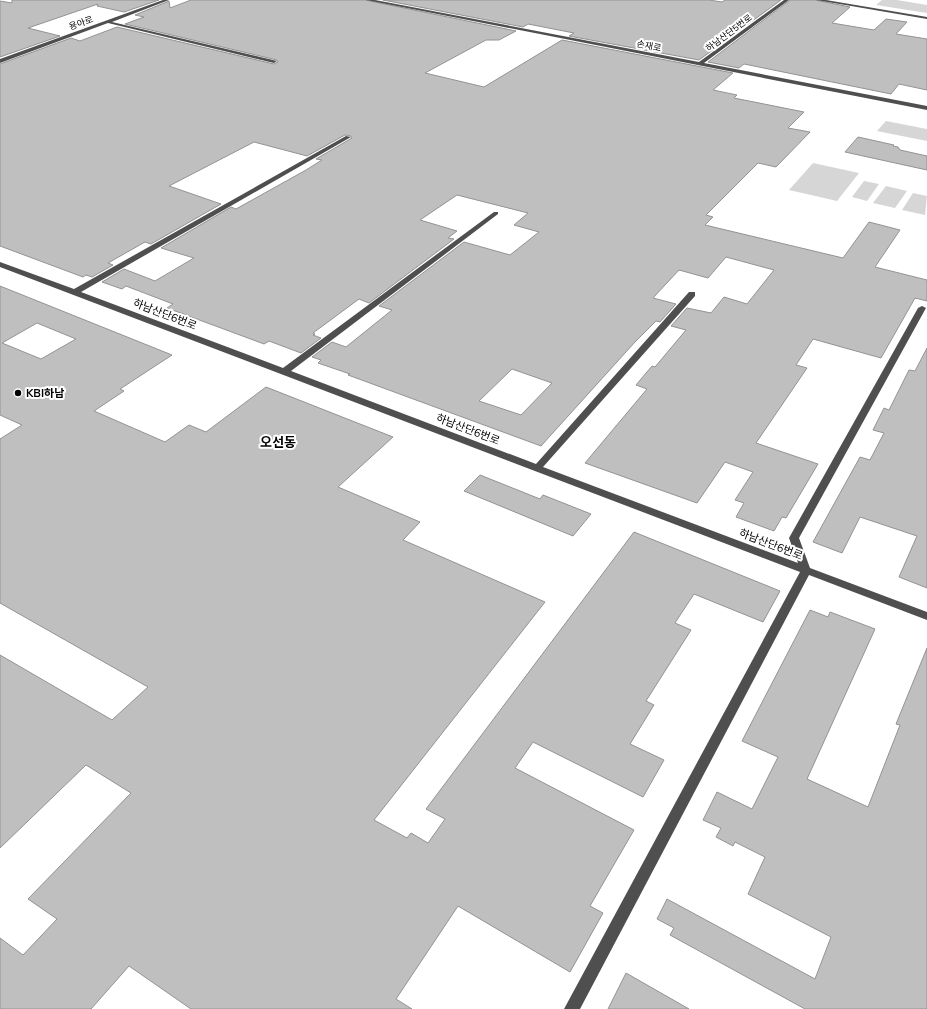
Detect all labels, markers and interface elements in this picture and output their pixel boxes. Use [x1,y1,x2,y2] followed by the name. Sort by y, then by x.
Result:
[703,12,754,54] street label: 하남산단5번로
[67,13,94,32] street label: 용아로
[636,38,662,53] street label: 손재로
[131,295,199,333] street label: 하남산단6번로
[26,386,64,400] place label: KBI하남
[13,388,23,398] marker: KBI하남
[434,410,502,448] street label: 하남산단6번로
[260,434,296,450] district label: 오선동
[737,525,805,563] street label: 하남산단6번로

